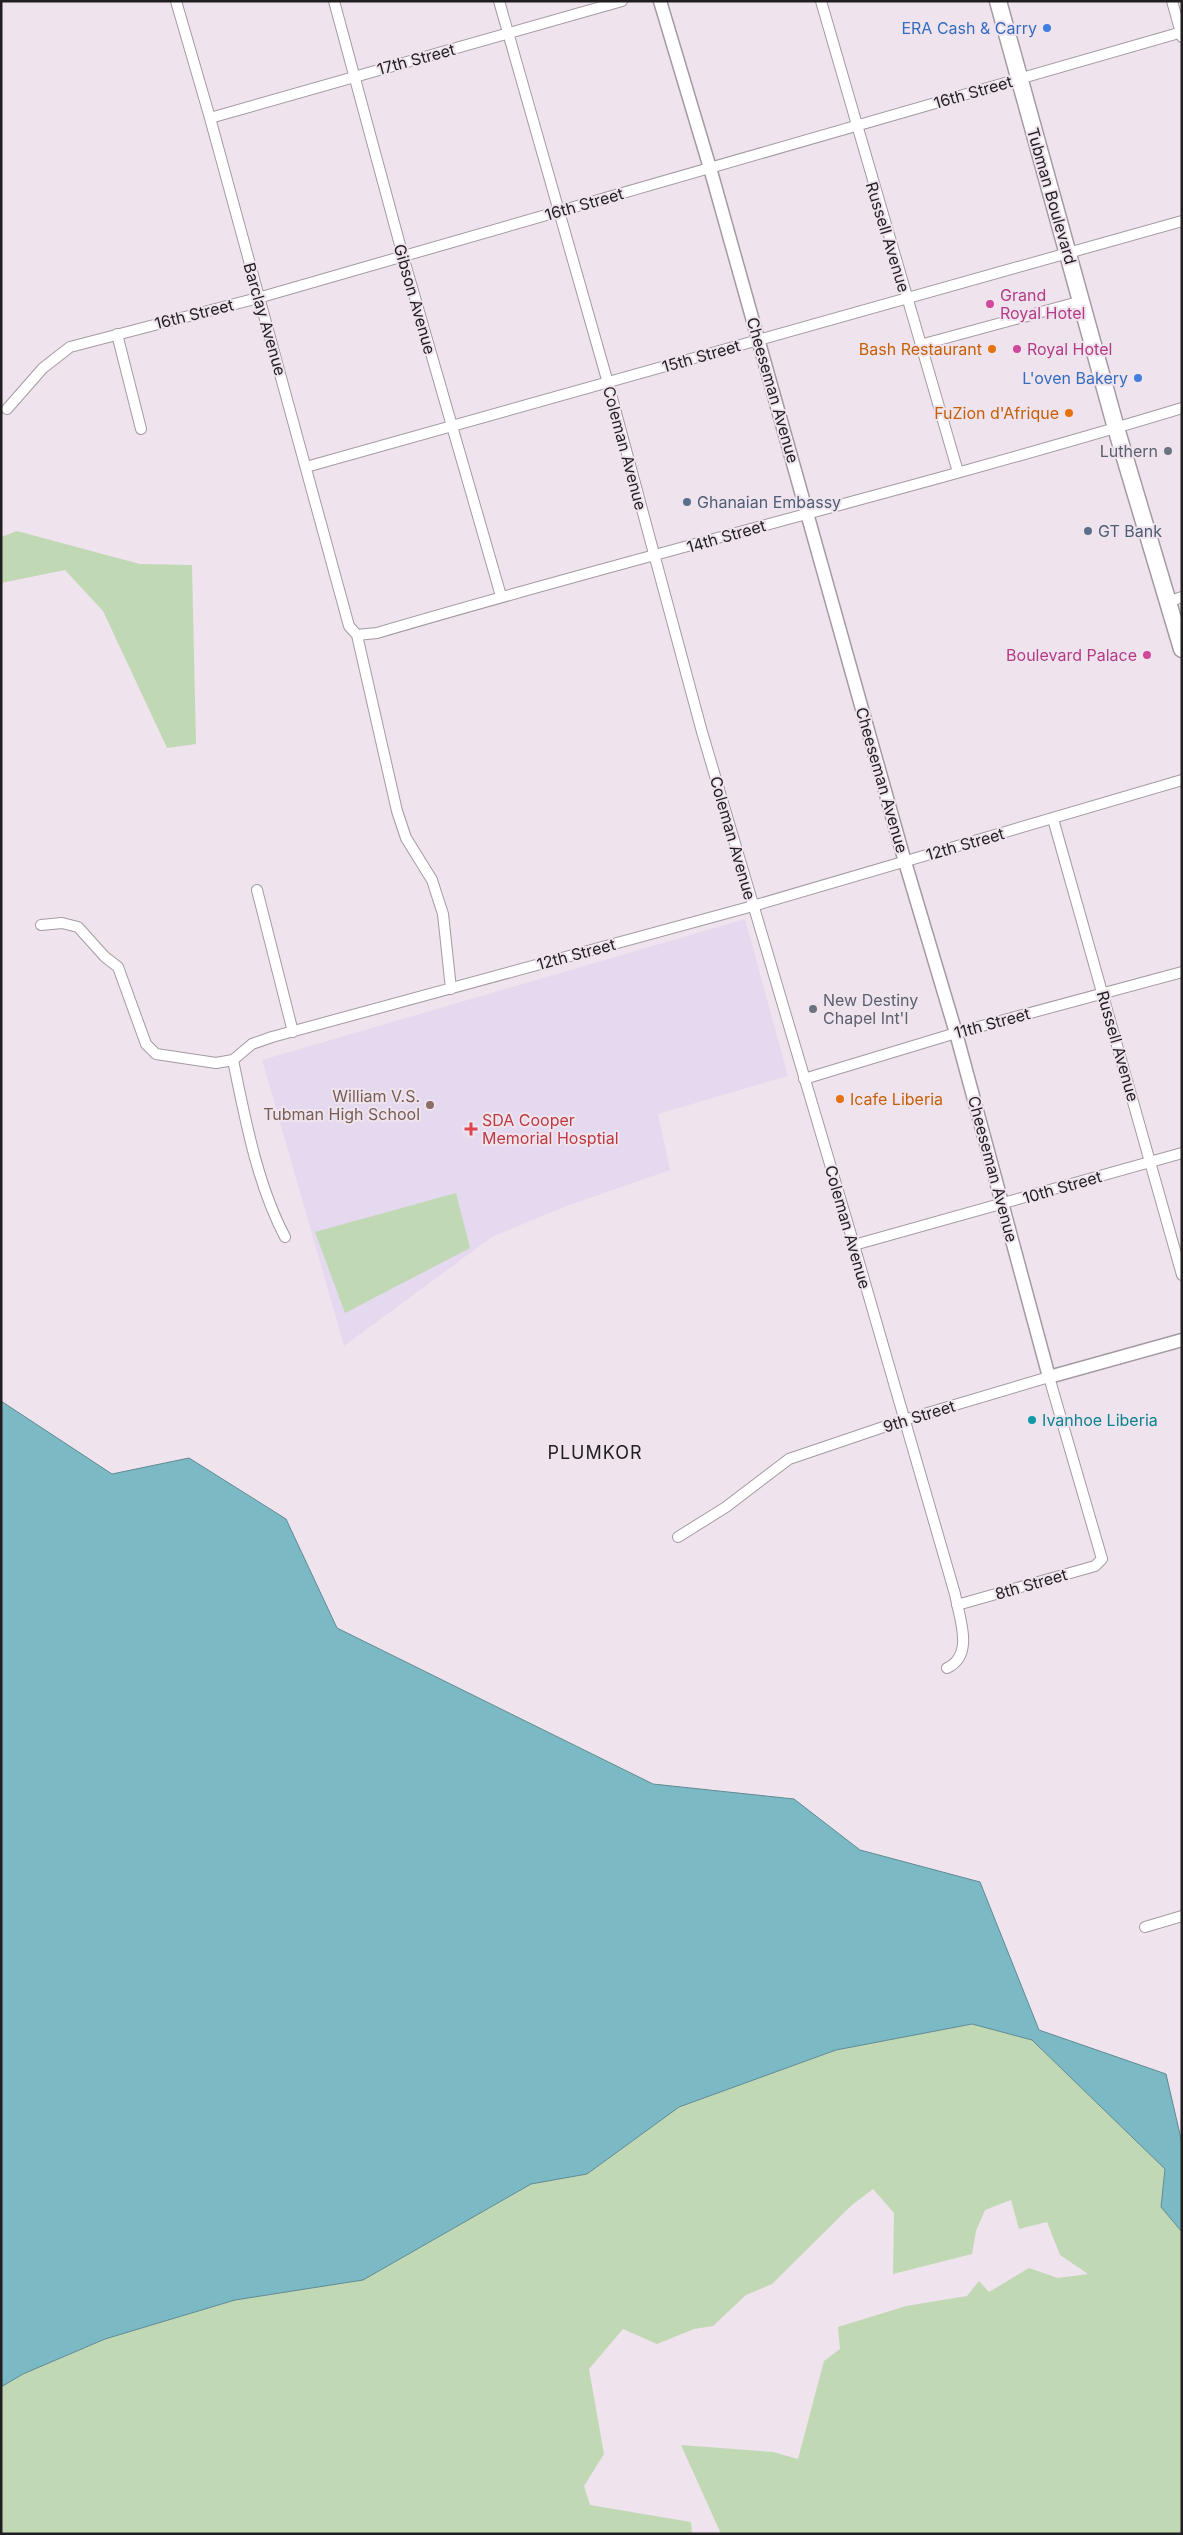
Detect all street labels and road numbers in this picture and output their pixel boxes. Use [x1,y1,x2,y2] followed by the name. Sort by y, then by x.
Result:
[375,39,457,79] street label: 17th Street
[931,71,1015,113] street label: 16th Street
[1023,125,1081,267] street label: Tubman Boulevard
[862,179,914,295] street label: Russell Avenue
[542,183,626,225] street label: 16th Street
[390,242,440,356] street label: Gibson Avenue
[239,260,291,378] street label: Barclay Avenue
[152,295,236,333] street label: 16th Street
[743,315,803,465] street label: Cheeseman Avenue
[660,335,742,377] street label: 15th Street
[599,384,651,512] street label: Coleman Avenue
[684,515,768,557] street label: 14th Street
[852,705,912,855] street label: Cheeseman Avenue
[706,774,760,902] street label: Coleman Avenue
[924,823,1006,865] street label: 12th Street
[534,934,618,974] street label: 12th Street
[1093,988,1143,1104] street label: Russell Avenue
[952,1003,1032,1043] street label: 11th Street
[964,1094,1022,1244] street label: Cheeseman Avenue
[821,1163,875,1291] street label: Coleman Avenue
[1020,1166,1104,1208] street label: 10th Street
[880,1396,958,1436] street label: 9th Street
[993,1564,1069,1604] street label: 8th Street

